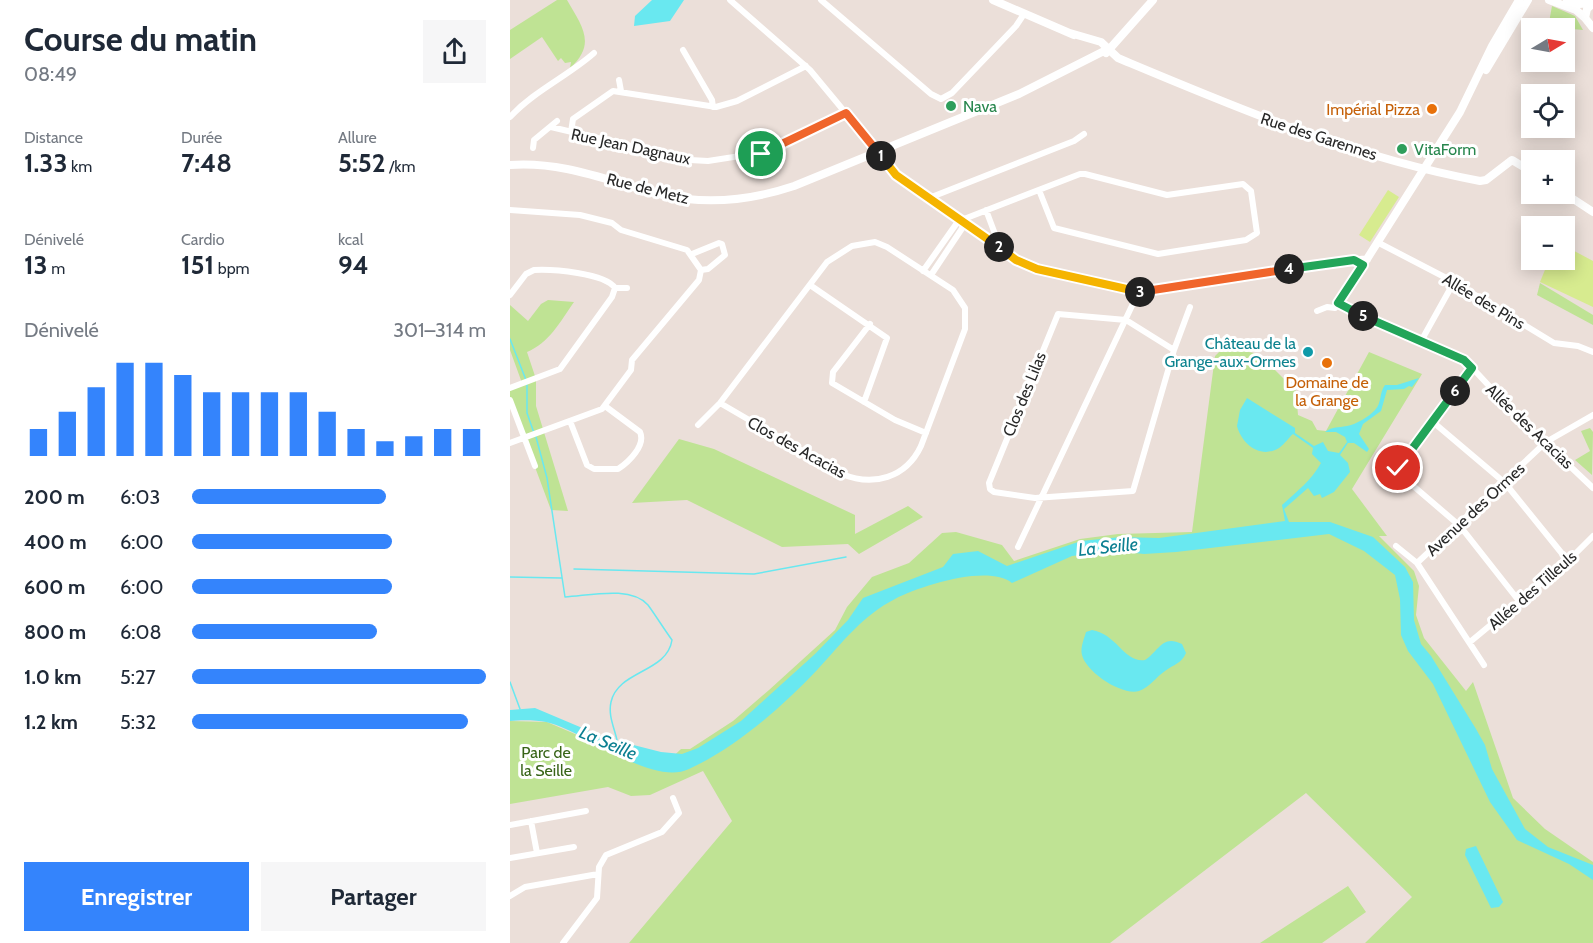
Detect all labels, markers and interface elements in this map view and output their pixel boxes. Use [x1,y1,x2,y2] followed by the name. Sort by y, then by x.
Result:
[1521,18,1575,72] north arrow
[1521,18,1575,270] map controls
[24,19,257,59] text: Course du matin
[423,20,486,83] button: share
[24,62,77,86] text: 08:49
[1521,84,1575,138] button: locate
[963,97,997,116] place label: Nava
[944,99,958,113] marker: Nava
[1326,100,1420,119] place label: Impérial Pizza
[1425,102,1439,116] marker: Impérial Pizza
[1258,109,1380,164] street label: Rue des Garennes
[569,125,693,169] street label: Rue Jean Dagnaux
[24,128,83,147] text: Distance
[181,128,222,147] text: Durée
[338,128,377,147] text: Allure
[735,128,786,179] pin
[744,137,777,170] icon: arrive
[1414,140,1476,159] place label: VitaForm
[866,141,896,171] pin: 1
[1395,142,1409,156] marker: VitaForm
[878,146,884,165] text: 1
[24,147,67,179] text: 1.33
[181,147,232,179] text: 7:48
[338,147,385,179] text: 5:52
[1521,150,1575,204] button: +
[67,157,92,176] text: km
[385,157,415,176] text: /km
[605,169,691,208] street label: Rue de Metz
[1521,216,1575,270] button: −
[24,230,84,249] text: Dénivelé
[181,230,224,249] text: Cardio
[338,230,364,249] text: kcal
[984,232,1014,262] pin: 2
[995,237,1003,256] text: 2
[24,249,48,281] text: 13
[181,249,214,281] text: 151
[338,249,369,281] text: 94
[1274,254,1304,284] pin: 4
[48,259,65,278] text: m
[214,259,250,278] text: bpm
[1284,259,1294,278] text: 4
[1439,269,1529,334] street label: Allée des Pins
[1125,277,1155,307] pin: 3
[1136,282,1144,301] text: 3
[1348,301,1378,331] pin: 5
[1359,306,1367,325] text: 5
[24,318,99,342] text: Dénivelé
[393,318,486,342] text: 301–314 m
[1164,334,1296,371] place label: Château de la Grange-aux-Ormes
[1301,345,1315,359] marker: Château de la Grange-aux-Ormes
[999,349,1050,439] street label: Clos des Lilas
[1320,356,1334,370] marker: Domaine de la Grange
[1285,373,1369,410] place label: Domaine de la Grange
[1440,376,1470,406] pin: 6
[1482,380,1578,473] street label: Allée des Acacias
[1451,381,1460,400] text: 6
[744,413,850,482] street label: Clos des Acacias
[1372,442,1423,493] pin
[1381,451,1414,484] icon: check
[1422,459,1529,560] street label: Avenue des Ormes
[24,485,85,509] text: 200 m
[120,485,160,509] text: 6:03
[24,530,87,554] text: 400 m
[120,530,163,554] text: 6:00
[1077,533,1139,561] water label: La Seille
[1484,547,1581,634] street label: Allée des Tilleuls
[24,575,85,599] text: 600 m
[120,575,163,599] text: 6:00
[24,620,86,644] text: 800 m
[120,620,162,644] text: 6:08
[24,665,81,689] text: 1.0 km
[120,665,156,689] text: 5:27
[24,710,78,734] text: 1.2 km
[120,710,156,734] text: 5:32
[576,721,640,765] water label: La Seille
[520,743,572,780] park label: Parc de la Seille
[24,862,249,931] button: Enregistrer
[261,862,486,931] button: Partager

